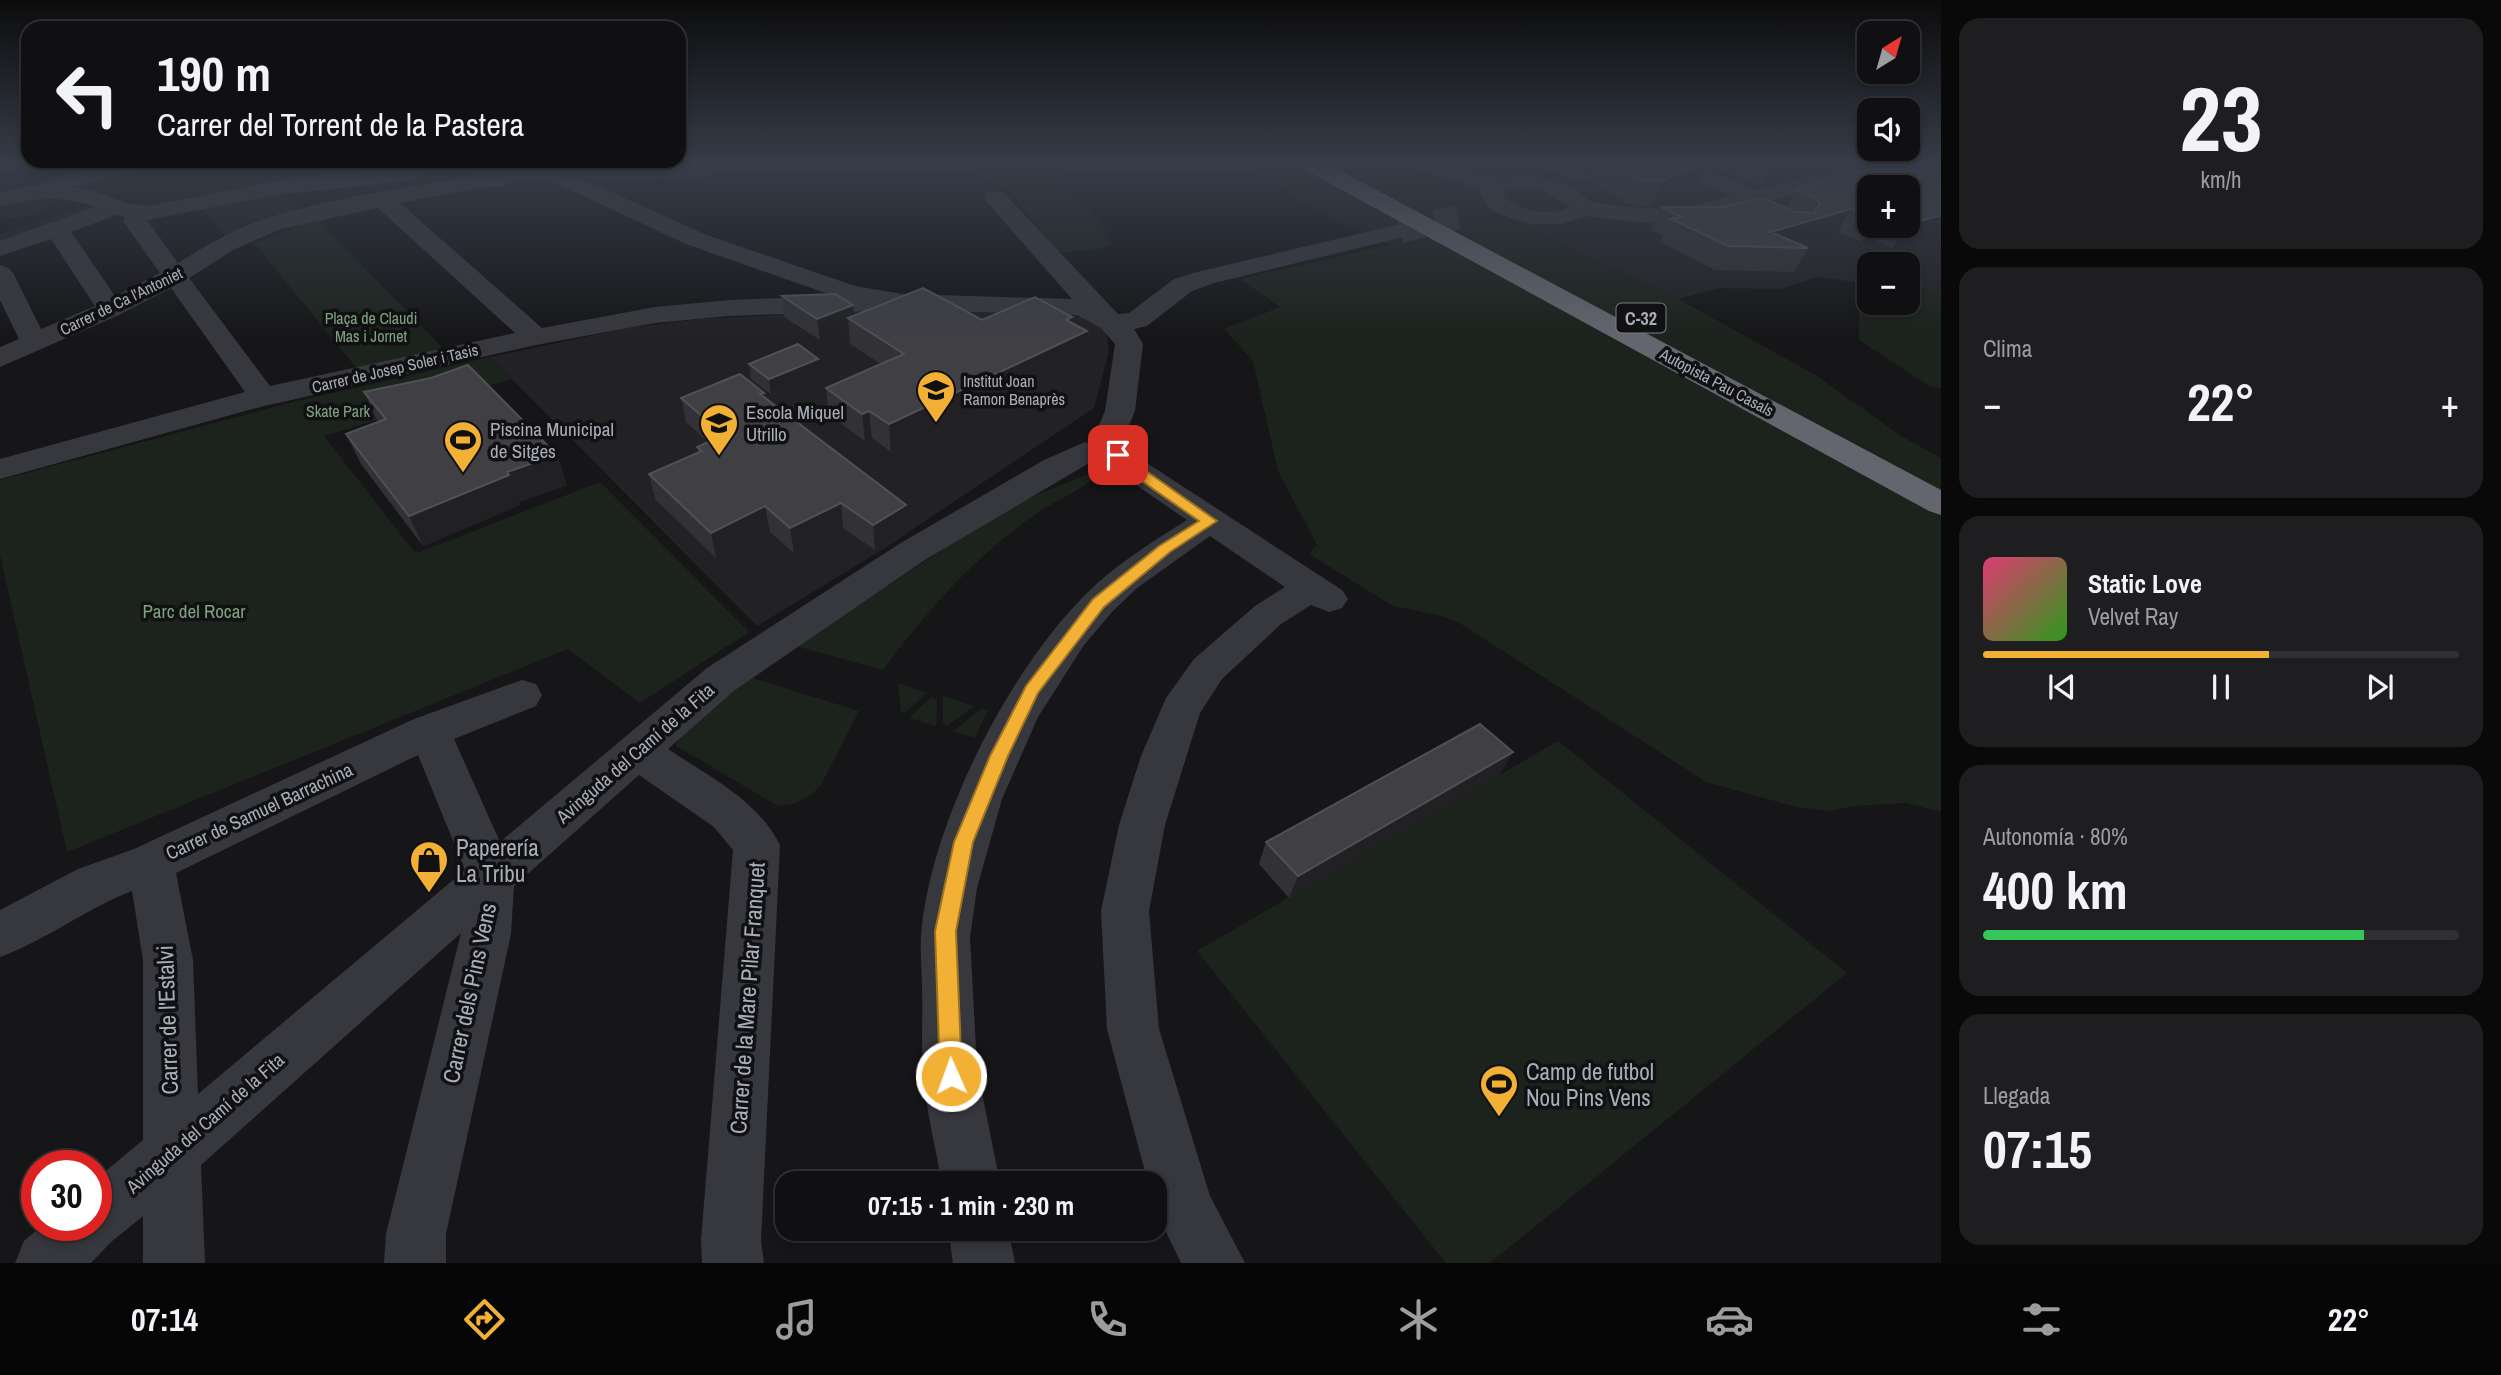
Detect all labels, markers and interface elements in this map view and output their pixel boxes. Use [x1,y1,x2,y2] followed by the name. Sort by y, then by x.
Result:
[1857,21,1920,84] north arrow
[1857,21,1920,315] map controls
[157,40,271,106] text: 190 m
[42,49,133,140] icon: left
[2180,57,2263,179] text: 23
[1857,98,1920,161] button: sound
[157,103,524,146] text: Carrer del Torrent de la Pastera
[2201,164,2241,195] text: km/h
[1857,175,1920,238] button: +
[1857,252,1920,315] button: −
[56,262,186,340] street label: Carrer de Ca l'Antoniet
[1616,304,1666,332] road number: C-32
[325,307,417,347] park label: Plaça de Claudi Mas i Jornet
[1983,333,2032,364] text: Clima
[310,338,480,398] street label: Carrer de Josep Soler i Tasis
[1655,342,1778,421] street label: Autopista Pau Casals
[2187,367,2255,437] text: 22°
[915,369,957,424] school or university icon: Institut Joan Ramon Benaprès
[963,370,1065,410] place label: Institut Joan Ramon Benaprès
[1983,378,2001,429] text: −
[2441,378,2459,429] text: +
[746,399,844,447] place label: Escola Miquel Utrillo
[306,400,371,422] park label: Skate Park
[698,402,740,457] school or university icon: Escola Miquel Utrillo
[490,416,614,464] place label: Piscina Municipal de Sitges
[442,419,484,474] sports icon: Piscina Municipal de Sitges
[1088,425,1148,485] pin
[1099,436,1137,474] icon: arrive
[2088,566,2202,601] text: Static Love
[142,598,246,624] park label: Parc del Rocar
[2088,601,2178,632] text: Velvet Ray
[2043,668,2081,706] icon: previous
[2202,668,2240,706] icon: pause
[2361,668,2399,706] icon: next
[550,677,720,830] street label: Avinguda del Camí de la Fita
[161,756,357,866] street label: Carrer de Samuel Barrachina
[1983,821,2128,852] text: Autonomía · 80%
[456,832,539,889] place label: Paperería La Tribu
[408,839,450,894] shop icon: Paperería La Tribu
[1983,855,2128,925] text: 400 km
[722,861,772,1135] street label: Carrer de la Mare Pilar Franquet
[435,900,503,1086] street label: Carrer dels Pins Vens
[149,945,185,1095] street label: Carrer de l'Estalvi
[914,1039,988,1113] position arrow
[120,1047,290,1200] street label: Avinguda del Camí de la Fita
[1526,1056,1654,1113] place label: Camp de futbol Nou Pins Vens
[1478,1063,1520,1118] sports icon: Camp de futbol Nou Pins Vens
[1983,1080,2050,1111] text: Llegada
[1983,1114,2092,1184] text: 07:15
[21,1150,112,1241] speed limit sign: 30
[868,1188,1074,1223] text: 07:15 · 1 min · 230 m
[460,1295,509,1344] icon: directions
[772,1295,821,1344] icon: music
[1083,1295,1132,1344] icon: phone
[1394,1295,1443,1344] icon: climate
[1705,1295,1754,1344] icon: car
[2017,1295,2066,1344] icon: filters
[131,1298,198,1341] text: 07:14
[2328,1298,2370,1341] text: 22°

